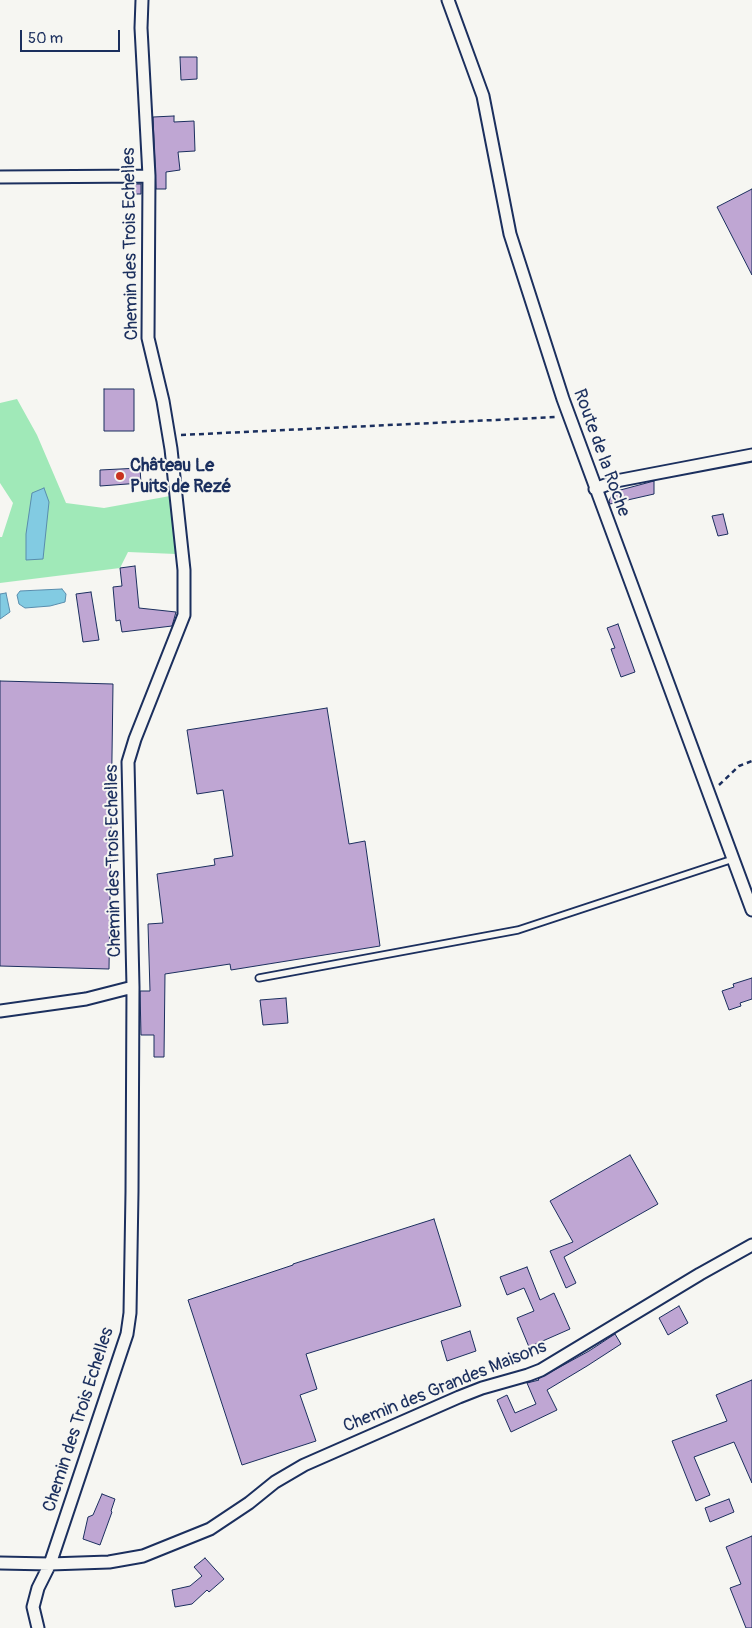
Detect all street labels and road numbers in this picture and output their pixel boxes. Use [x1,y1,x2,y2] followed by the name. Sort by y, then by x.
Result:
[119,147,143,341] street label: Chemin des Trois Echelles
[568,386,634,520] street label: Route de la Roche
[102,764,126,958] street label: Chemin des Trois Echelles
[39,1325,119,1515] street label: Chemin des Trois Echelles
[340,1336,550,1438] street label: Chemin des Grandes Maisons

